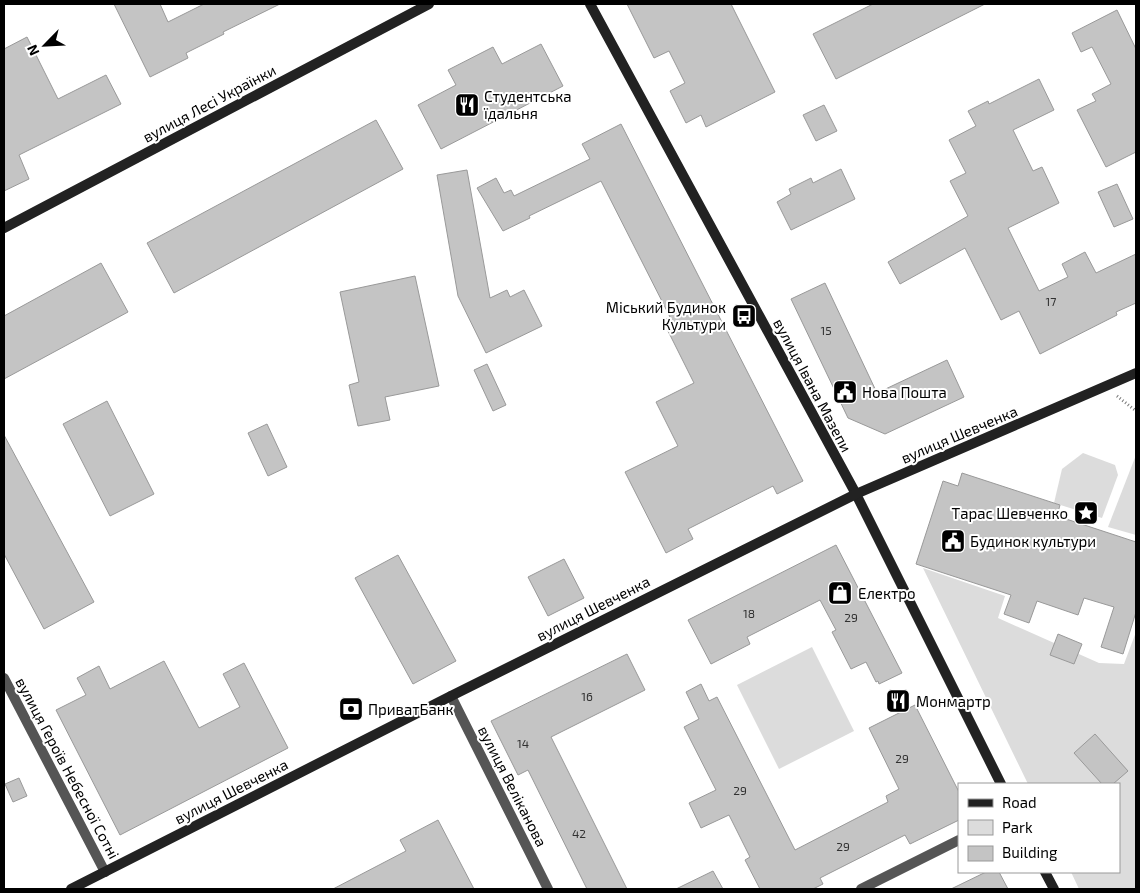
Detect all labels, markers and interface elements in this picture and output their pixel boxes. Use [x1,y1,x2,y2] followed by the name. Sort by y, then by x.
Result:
[20,20,70,70] north arrow
[23,42,42,59] text: N
[139,60,279,147] street label: вулиця Лесі Українки
[483,87,572,122] place label: Студентська їдальня
[454,92,480,118] restaurant icon: Студентська їдальня
[1046,294,1056,308] house number: 17
[606,298,726,334] place label: Міський Будинок Культури
[731,303,757,329] bus stop icon: Міський Будинок Культури
[769,315,856,455] street label: вулиця Івана Мазепи
[820,323,832,337] house number: 15
[832,379,858,405] public building icon: Нова Пошта
[862,383,947,401] place label: Нова Пошта
[898,401,1020,468] street label: вулиця Шевченка
[1073,500,1099,526] place icon: Тарас Шевченко
[952,504,1068,522] place label: Тарас Шевченко
[940,528,966,554] public building icon: Будинок культури
[970,532,1096,551] place label: Будинок культури
[533,572,653,645] street label: вулиця Шевченка
[827,580,853,606] shop icon: Електро
[858,584,916,602] place label: Електро
[743,606,755,620] house number: 18
[844,610,858,624] house number: 29
[12,674,124,862] street label: вулиця Героїв Небесної Сотні
[885,688,911,714] restaurant icon: Монмартр
[581,689,593,703] house number: 16
[916,692,991,710] place label: Монмартр
[338,696,364,722] bank icon: ПриватБанк
[368,700,454,718] place label: ПриватБанк
[474,723,551,850] street label: вулиця Веліканова
[517,736,529,750] house number: 14
[895,751,909,765] house number: 29
[171,755,291,828] street label: вулиця Шевченка
[733,783,747,797] house number: 29
[958,783,1120,873] legend
[1002,793,1037,811] text: Road
[1002,818,1033,836] text: Park
[572,826,586,840] house number: 42
[836,839,850,853] house number: 29
[1002,843,1058,861] text: Building

